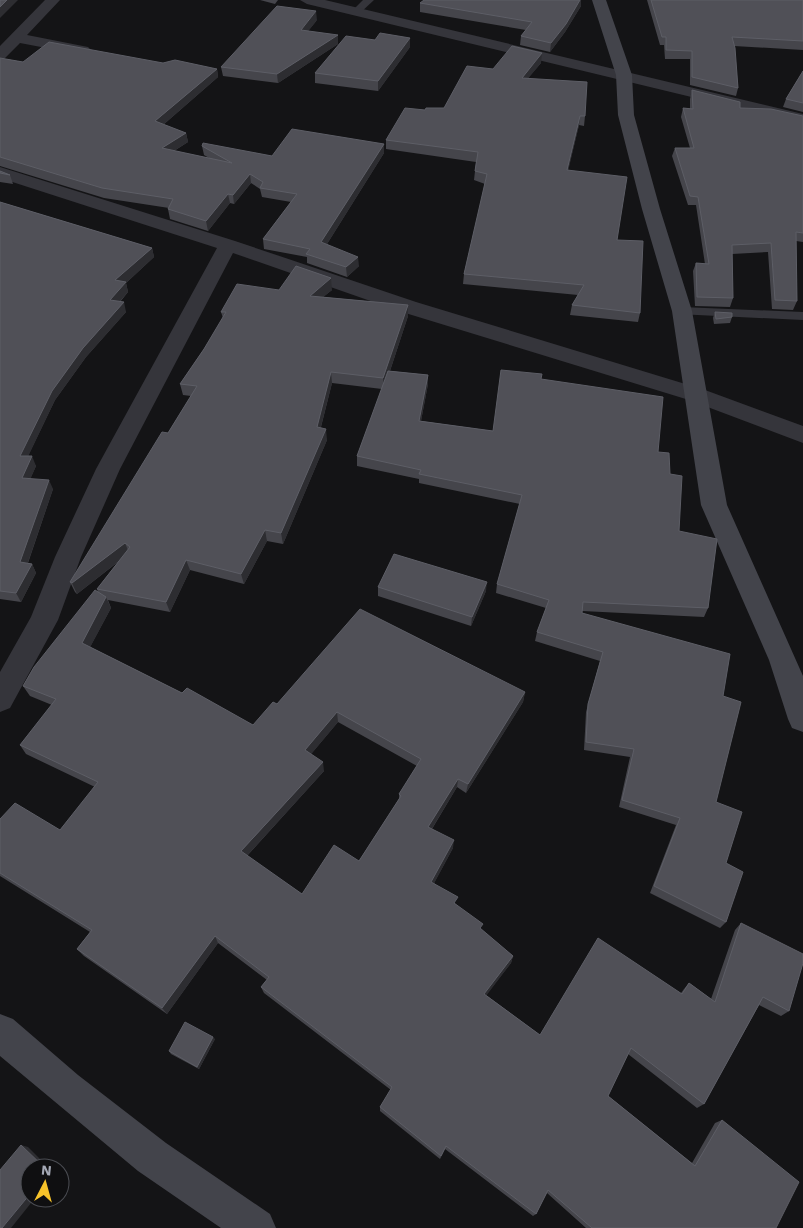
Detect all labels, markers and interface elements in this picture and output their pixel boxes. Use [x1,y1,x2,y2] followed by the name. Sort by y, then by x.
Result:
[20,1158,70,1208] north arrow
[40,1162,52,1179] text: N

